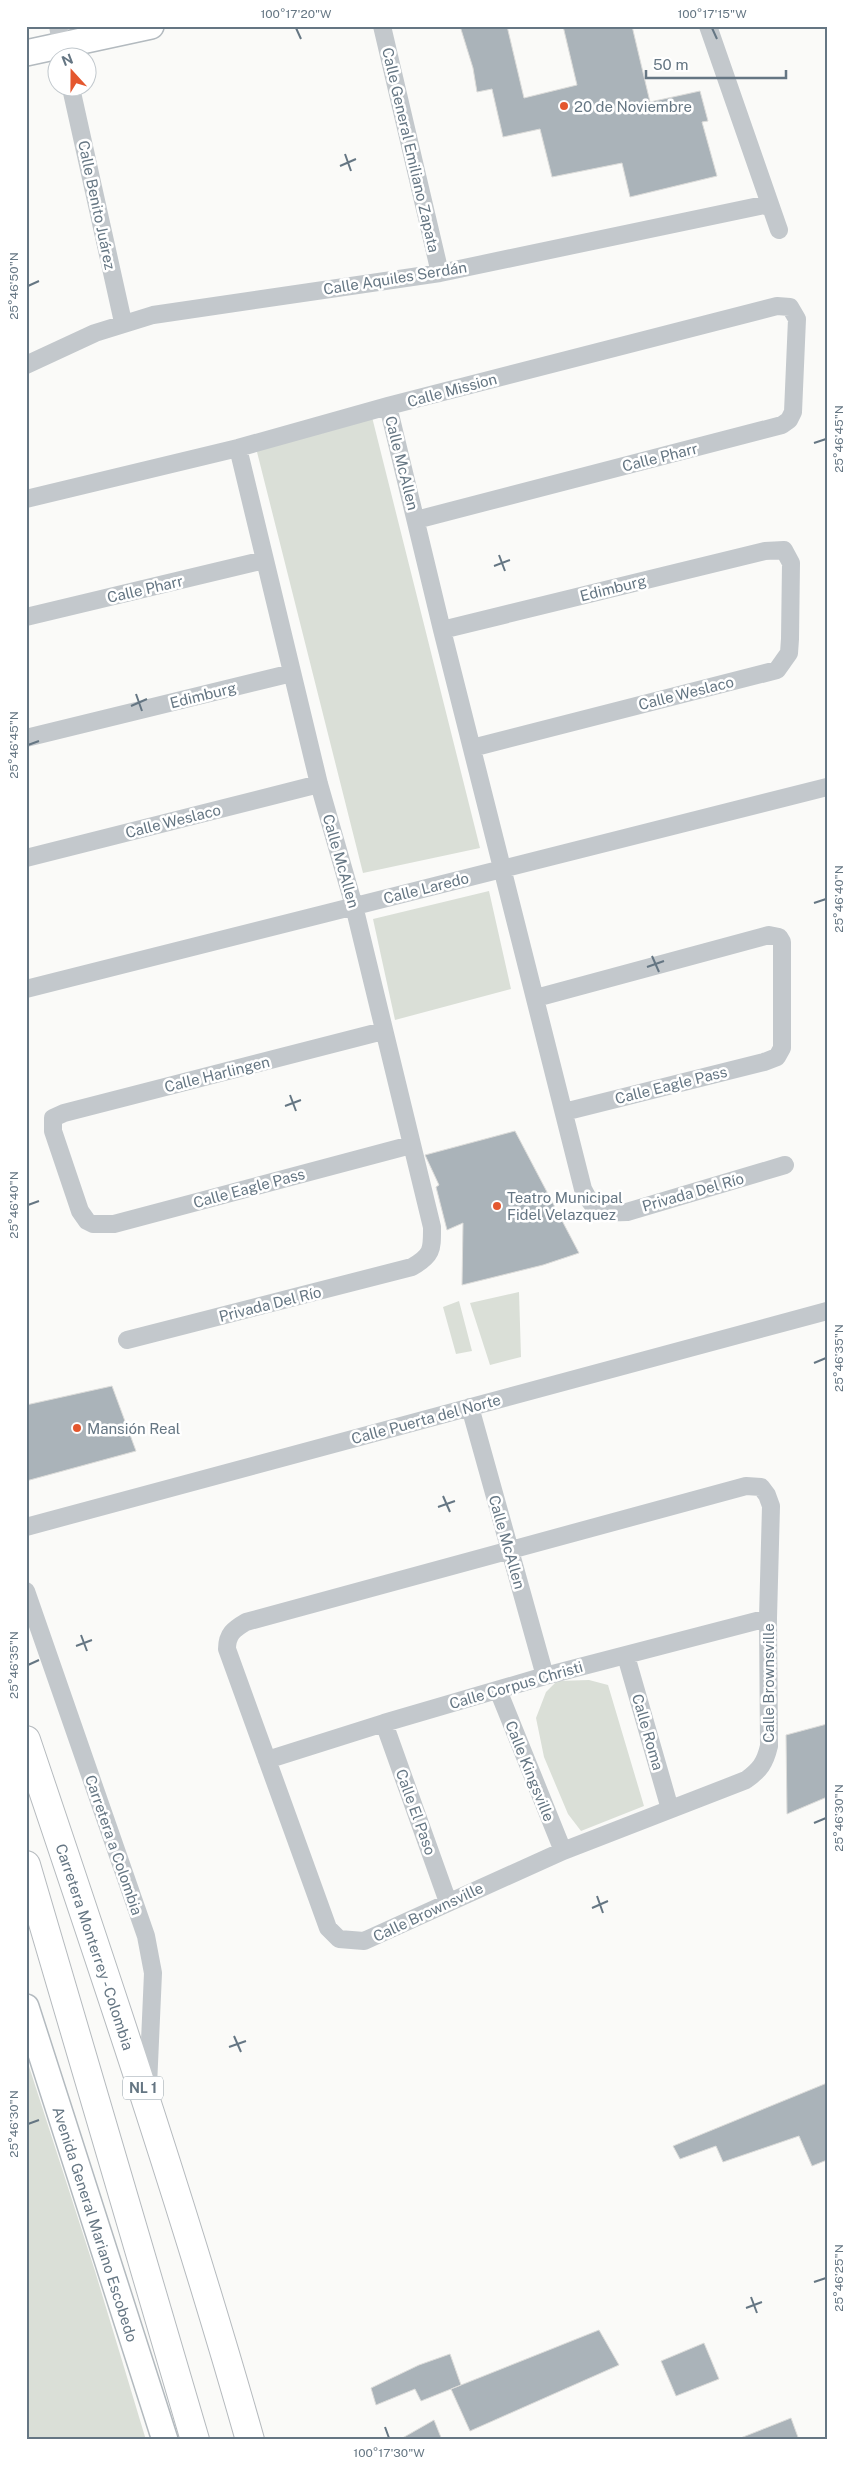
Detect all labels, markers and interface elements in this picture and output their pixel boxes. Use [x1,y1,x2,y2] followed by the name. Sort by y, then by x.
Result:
[260,7,332,21] text: 100°17'20"W
[677,7,747,21] text: 100°17'15"W
[379,46,443,254] street label: Calle General Emiliano Zapata
[48,48,98,98] north arrow
[646,48,786,80] scale bar
[59,50,75,69] text: N
[653,56,688,73] text: 50 m
[574,98,692,115] place label: 20 de Noviembre
[558,100,570,112] marker: 20 de Noviembre
[75,139,119,271] street label: Calle Benito Juárez
[7,252,21,320] text: 25°46'50"N
[322,258,468,298] street label: Calle Aquiles Serdán
[405,370,499,410] street label: Calle Mission
[832,405,846,473] text: 25°46'45"N
[382,414,422,512] street label: Calle McAllen
[620,439,700,475] street label: Calle Pharr
[105,572,185,606] street label: Calle Pharr
[578,572,648,604] street label: Edimburg
[637,673,735,713] street label: Calle Weslaco
[168,679,238,711] street label: Edimburg
[7,711,21,779] text: 25°46'45"N
[124,801,222,841] street label: Calle Weslaco
[320,812,362,910] street label: Calle McAllen
[832,865,846,933] text: 25°46'40"N
[382,869,470,907] street label: Calle Laredo
[163,1053,271,1095] street label: Calle Harlingen
[613,1063,729,1107] street label: Calle Eagle Pass
[191,1165,307,1211] street label: Calle Eagle Pass
[640,1169,746,1215] street label: Privada Del Río
[7,1171,21,1239] text: 25°46'40"N
[507,1189,623,1223] place label: Teatro Municipal Fidel Velazquez
[491,1200,503,1212] marker: Teatro Municipal Fidel Velazquez
[217,1283,323,1325] street label: Privada Del Río
[832,1324,846,1392] text: 25°46'35"N
[349,1391,503,1447] street label: Calle Puerta del Norte
[87,1420,180,1437] place label: Mansión Real
[71,1422,83,1434] marker: Mansión Real
[486,1493,528,1591] street label: Calle McAllen
[760,1623,777,1743] street label: Calle Brownsville
[7,1631,21,1699] text: 25°46'35"N
[447,1658,585,1712] street label: Calle Corpus Christi
[629,1692,667,1772] street label: Calle Roma
[502,1718,558,1824] street label: Calle Kingsville
[393,1767,439,1857] street label: Calle El Paso
[82,1773,146,1917] street label: Carretera a Colombia
[832,1784,846,1852] text: 25°46'30"N
[53,1841,137,2052] street label: Carretera Monterrey - Colombia
[370,1879,486,1945] street label: Calle Brownsville
[123,2076,163,2100] road number: NL 1
[7,2090,21,2158] text: 25°46'30"N
[50,2104,141,2344] street label: Avenida General Mariano Escobedo
[832,2244,846,2312] text: 25°46'25"N
[353,2446,425,2460] text: 100°17'30"W

